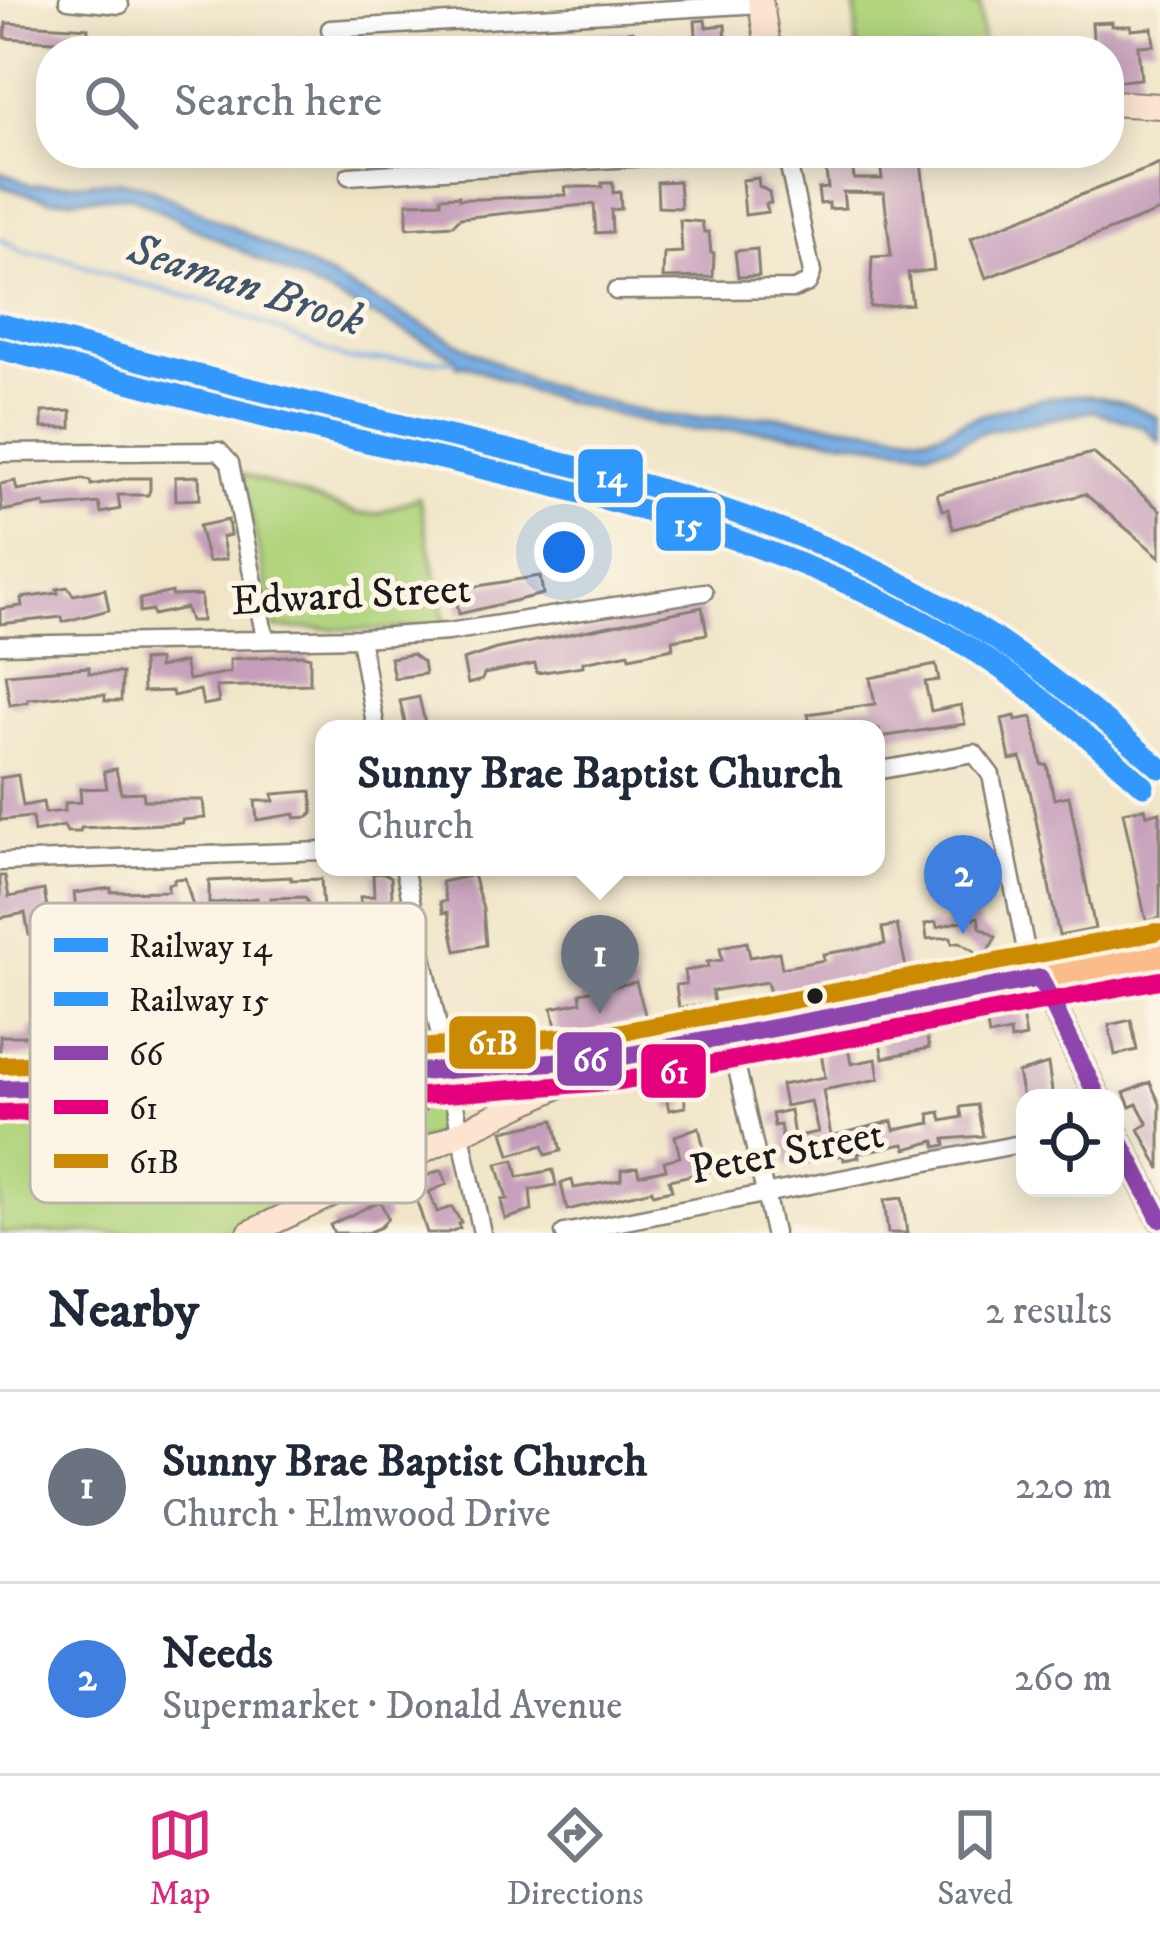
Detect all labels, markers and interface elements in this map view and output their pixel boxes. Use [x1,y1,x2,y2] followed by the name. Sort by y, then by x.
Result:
[36,36,1124,168] search box
[78,69,144,135] icon: search
[174,74,382,130] text: Search here
[120,221,371,351] water label: Seaman Brook
[576,447,645,505] line badge: 14
[595,457,629,498] text: 14
[654,495,723,553] line badge: 15
[674,506,703,547] text: 15
[534,522,594,582] your location
[230,564,472,628] street label: Edward Street
[315,720,885,876] popup
[357,746,843,802] text: Sunny Brae Baptist Church
[357,802,474,851] text: Church
[924,835,1002,934] pin: 2
[30,903,426,1203] legend
[561,915,639,1014] pin: 1
[129,927,273,968] text: Railway 14
[129,981,269,1022] text: Railway 15
[804,985,826,1007] unlabelled marker
[447,1014,538,1071] line badge: 61B
[468,1024,518,1065] text: 61B
[555,1030,624,1088] line badge: 66
[129,1035,165,1076] text: 66
[573,1041,609,1082] text: 66
[639,1042,708,1100] line badge: 61
[659,1053,689,1094] text: 61
[129,1089,158,1130] text: 61
[1016,1089,1124,1197] map controls
[1016,1089,1124,1197] button: locate
[686,1109,888,1197] street label: Peter Street
[129,1143,179,1184] text: 61B
[48,1279,199,1343] text: Nearby
[985,1287,1112,1336] text: 2 results
[162,1434,647,1490] text: Sunny Brae Baptist Church
[80,1462,94,1511] text: 1
[1015,1462,1112,1511] text: 220 m
[162,1490,551,1539] text: Church · Elmwood Drive
[162,1626,273,1682] text: Needs
[77,1654,97,1703] text: 2
[1014,1654,1112,1703] text: 260 m
[162,1682,622,1731] text: Supermarket · Donald Avenue
[147,1802,213,1915] tab: Map
[507,1802,643,1915] tab: Directions
[937,1802,1013,1915] tab: Saved

